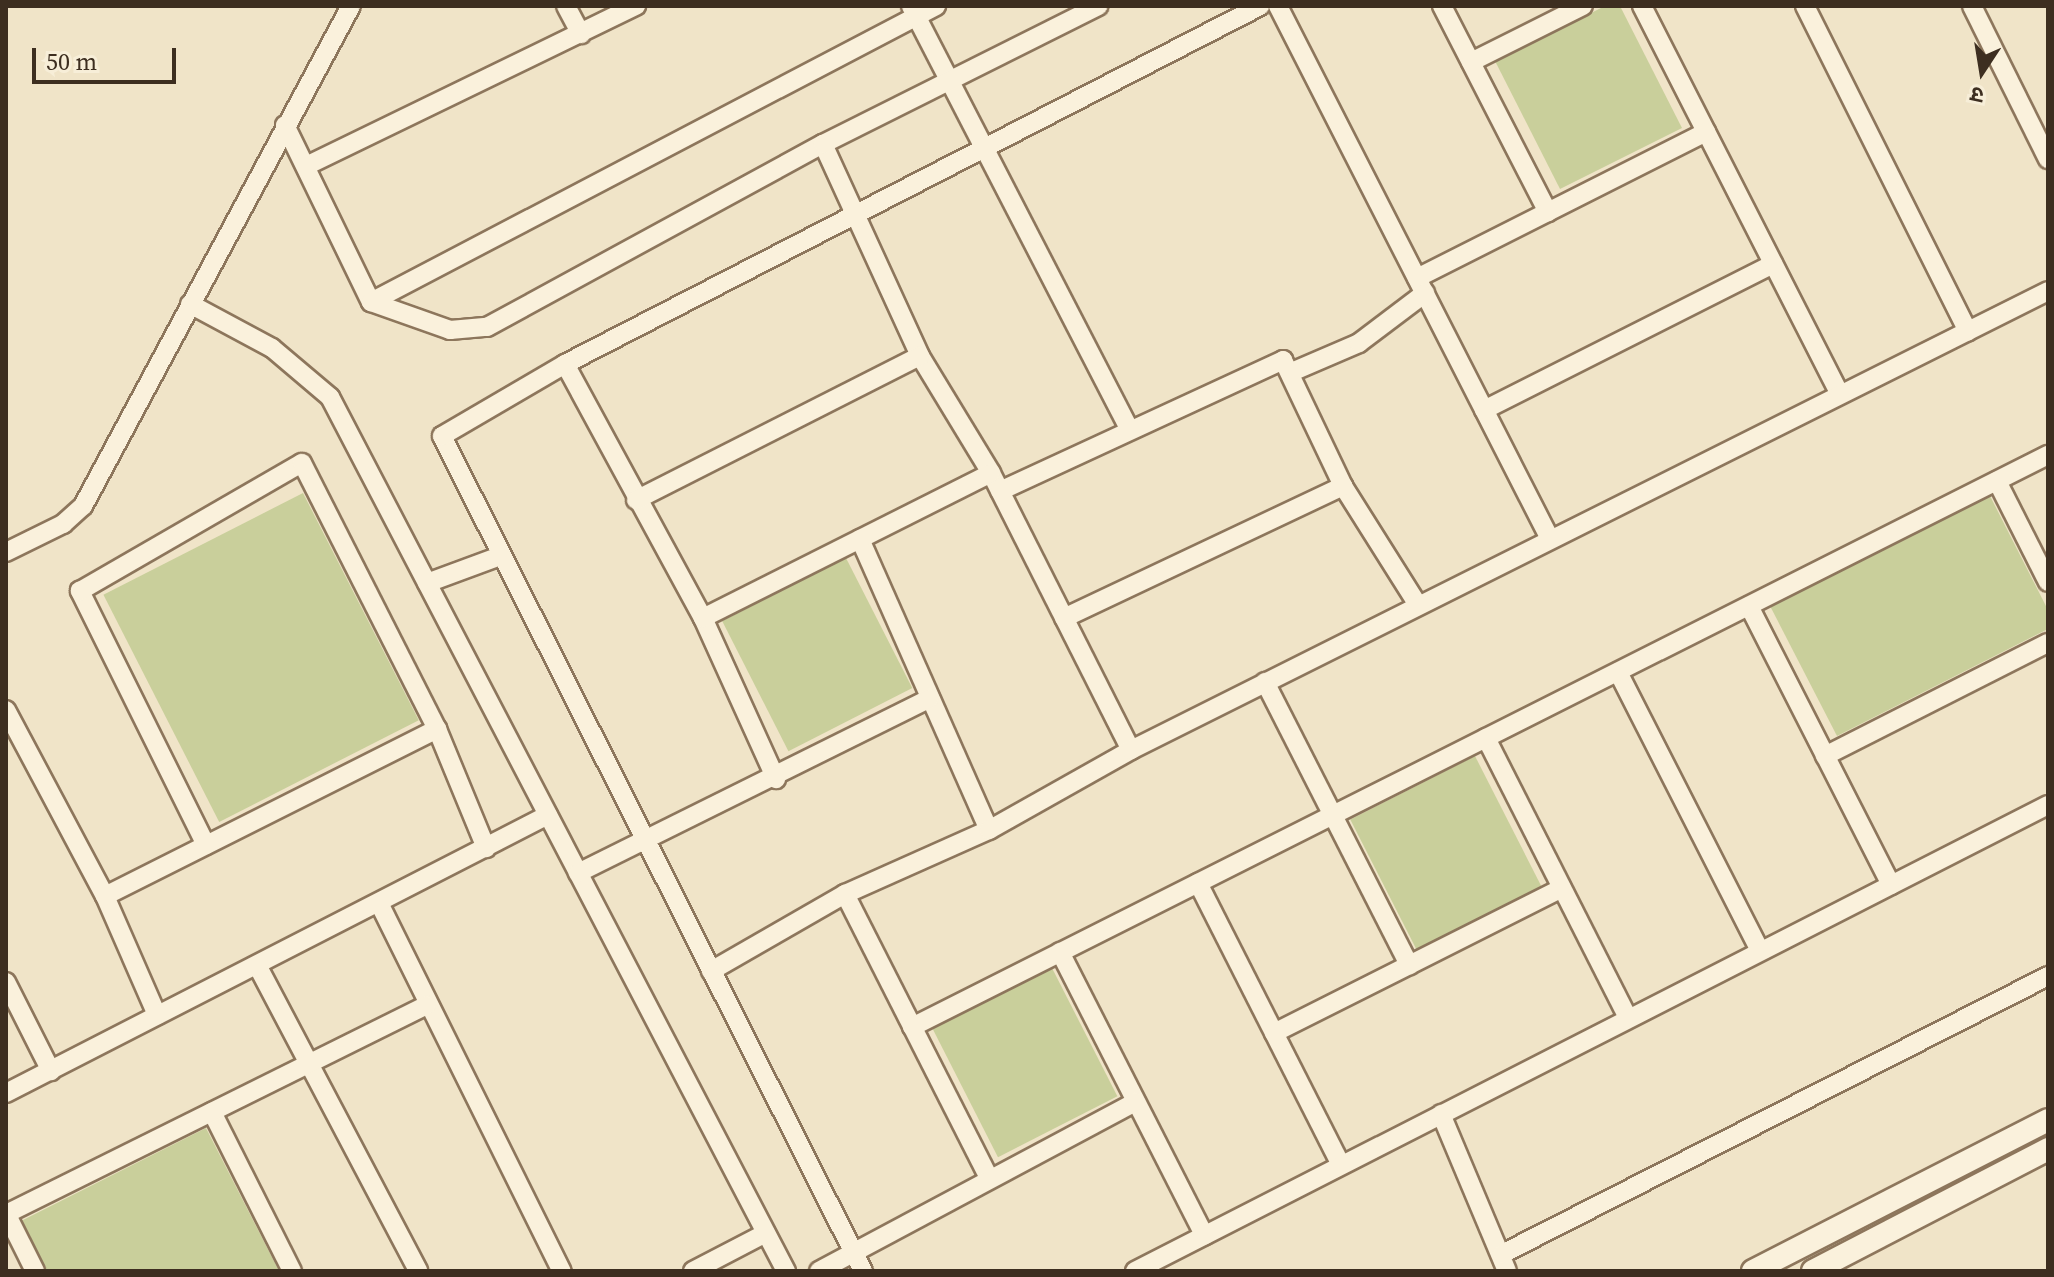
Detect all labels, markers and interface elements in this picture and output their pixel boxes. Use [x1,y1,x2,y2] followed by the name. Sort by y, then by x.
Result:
[36,32,180,82] scale bar
[1942,32,2022,112] north arrow
[46,45,97,78] text: 50 m
[1968,79,1986,111] text: उ

